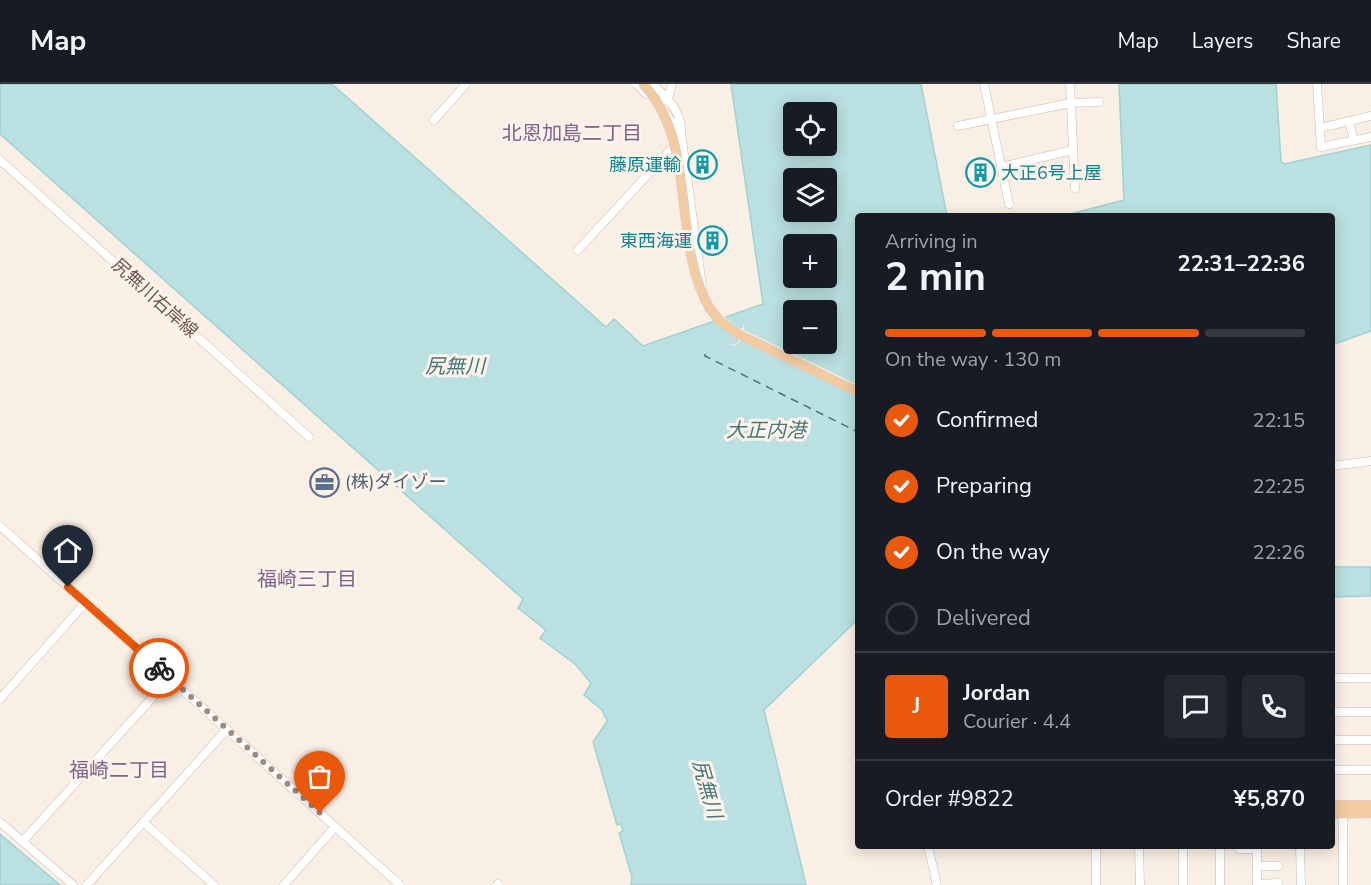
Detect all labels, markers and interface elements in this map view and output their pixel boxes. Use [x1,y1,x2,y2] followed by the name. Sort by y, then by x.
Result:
[30,22,86,60] text: Map
[1117,27,1159,55] text: Map
[1192,27,1253,55] text: Layers
[1286,27,1341,55] text: Share
[783,102,837,354] map controls
[783,102,837,156] button: locate
[502,120,642,147] district label: 北恩加島二丁目
[686,149,718,181] building icon: 藤原運輸
[609,153,681,177] place label: 藤原運輸
[964,157,996,189] building icon: 大正6号上屋
[1001,161,1102,185] place label: 大正6号上屋
[783,168,837,222] button: layers
[697,225,729,257] building icon: 東西海運
[885,228,978,255] text: Arriving in
[620,229,692,253] place label: 東西海運
[783,234,837,288] button: +
[1177,249,1305,279] text: 22:31–22:36
[885,251,986,304] text: 2 min
[107,253,203,343] street label: 尻無川右岸線
[783,300,837,354] button: −
[885,346,1061,373] text: On the way · 130 m
[425,353,487,380] water label: 尻無川
[885,404,918,437] icon: check
[936,405,1038,435] text: Confirmed
[1252,407,1305,434] text: 22:15
[726,417,809,444] water label: 大正内港
[308,466,340,498] office icon: (株)ダイゾー
[345,470,446,494] place label: (株)ダイゾー
[885,470,918,503] icon: check
[936,471,1032,501] text: Preparing
[1252,473,1305,500] text: 22:25
[42,525,93,587] pin
[51,534,84,567] icon: home
[885,536,918,569] icon: check
[936,537,1050,567] text: On the way
[1252,539,1305,566] text: 22:26
[257,566,357,593] district label: 福崎三丁目
[936,603,1031,633] text: Delivered
[129,638,189,698] courier
[143,652,176,685] icon: bike
[1164,675,1227,738] button: chat
[1242,675,1305,738] button: phone
[963,678,1030,708] text: Jordan
[913,691,920,721] text: J
[963,708,1071,735] text: Courier · 4.4
[294,751,345,813] pin
[686,756,729,823] water label: 尻無川
[69,757,169,784] district label: 福崎二丁目
[303,760,336,793] icon: bag
[885,784,1014,814] text: Order #9822
[1234,784,1305,814] text: ¥5,870

